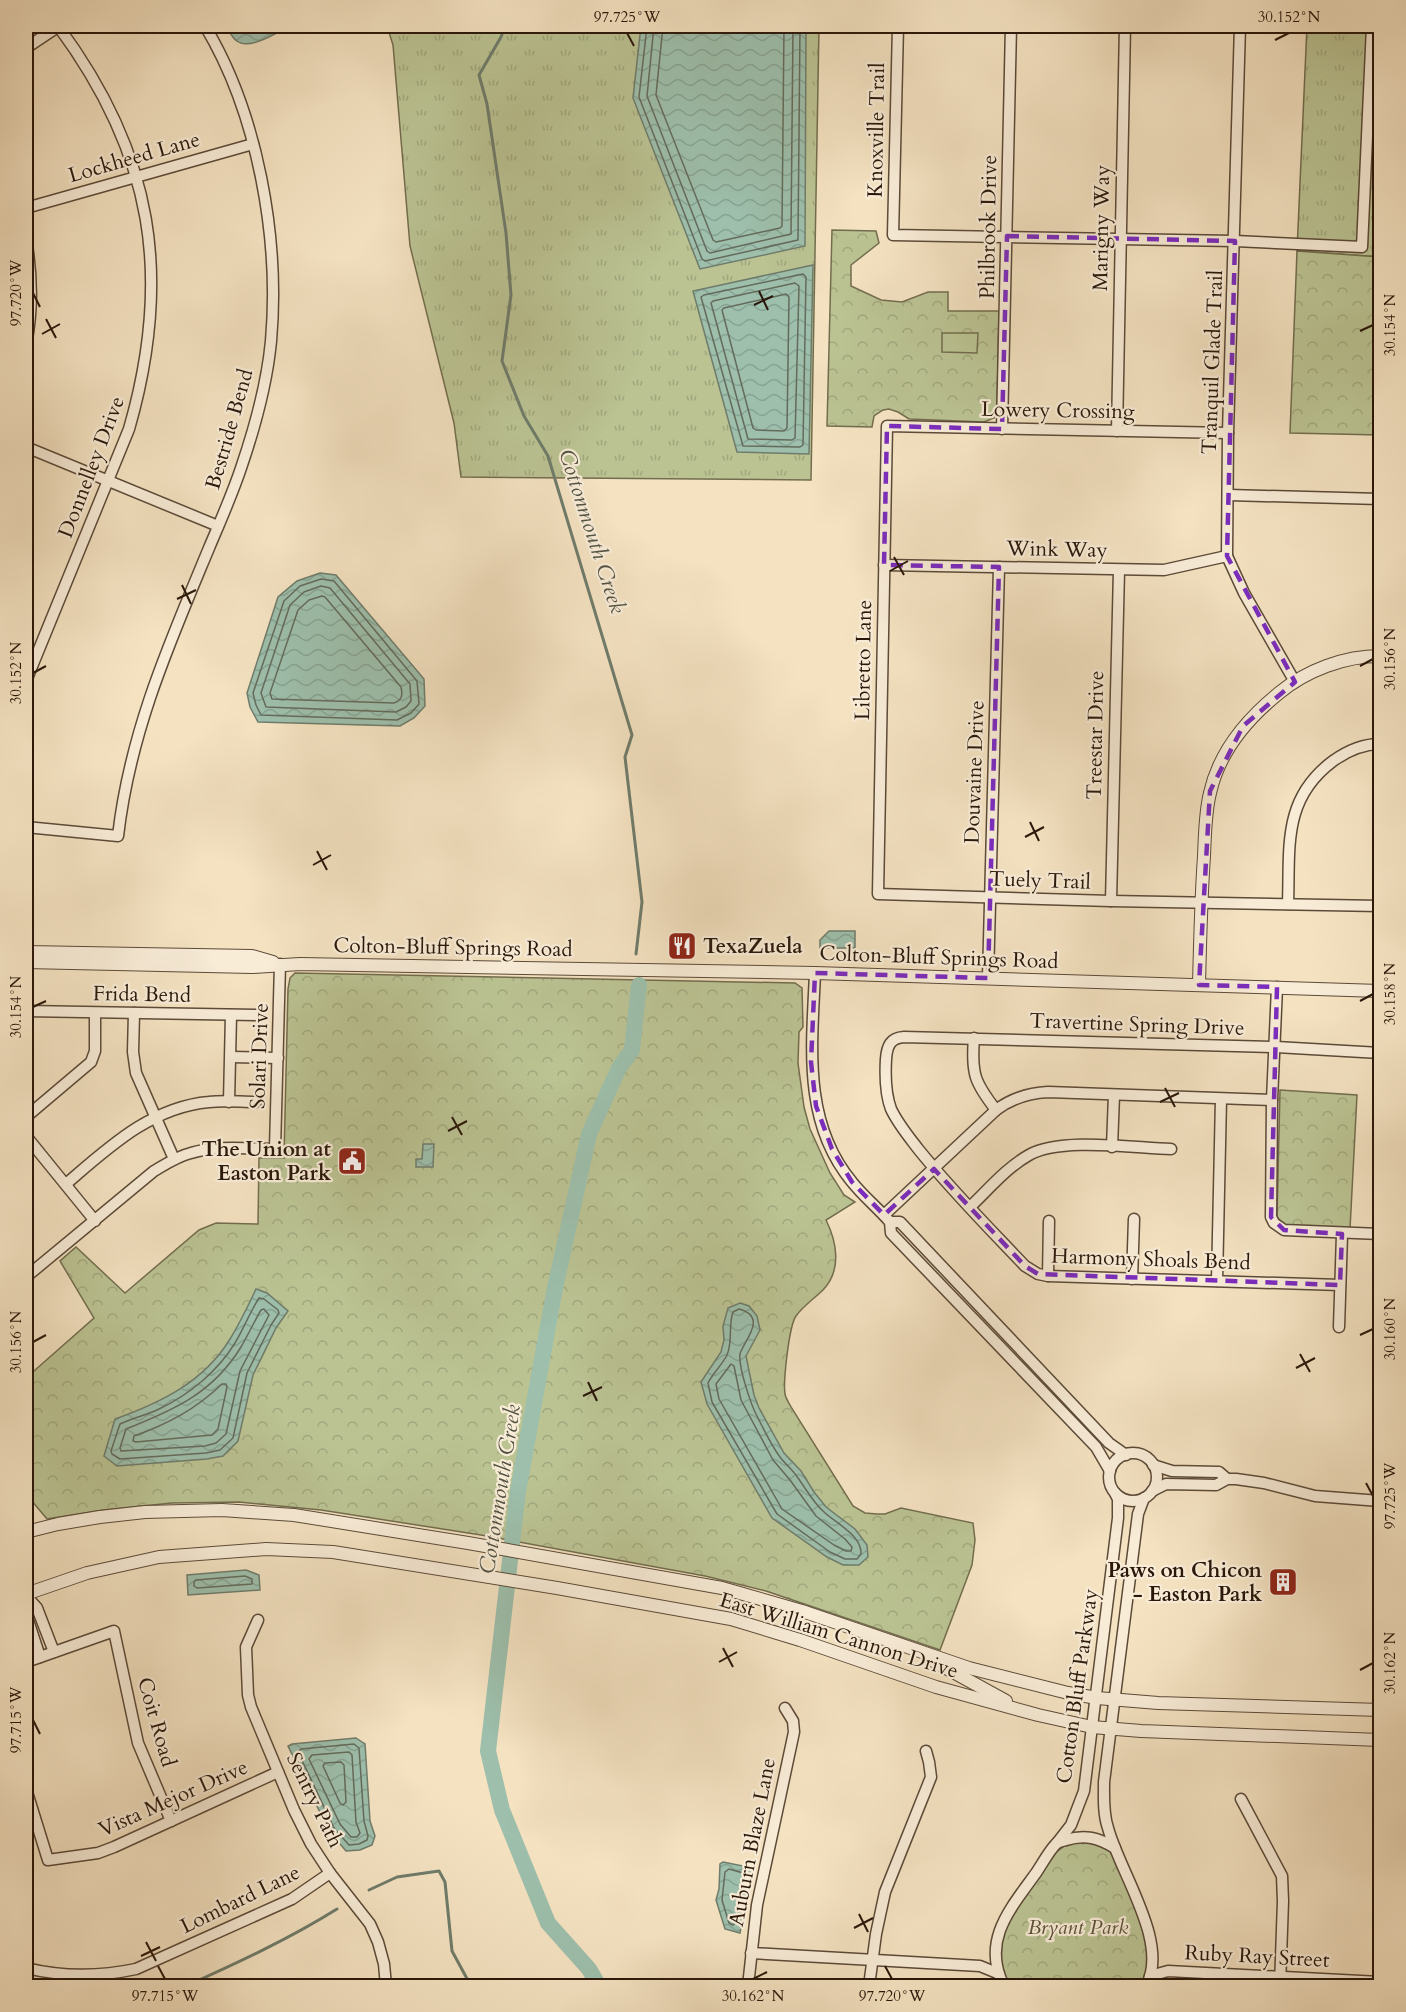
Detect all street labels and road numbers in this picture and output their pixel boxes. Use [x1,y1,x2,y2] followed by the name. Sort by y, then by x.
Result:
[861,62,892,198] street label: Knoxville Trail
[65,125,203,190] street label: Lockheed Lane
[973,155,1004,300] street label: Philbrook Drive
[1086,165,1117,291] street label: Marigny Way
[1195,269,1230,455] street label: Tranquil Glade Trail
[198,365,261,493] street label: Bestride Bend
[51,392,132,542] street label: Donnelley Drive
[981,395,1135,426] street label: Lowery Crossing
[1005,534,1108,565] street label: Wink Way
[848,599,879,721] street label: Libretto Lane
[1080,670,1111,800] street label: Treestar Drive
[958,700,991,844] street label: Douvaine Drive
[989,864,1091,897] street label: Tuely Trail
[333,931,573,964] street label: Colton-Bluff Springs Road
[819,939,1059,976] street label: Colton-Bluff Springs Road
[93,979,191,1010] street label: Frida Bend
[243,1002,276,1110] street label: Solari Drive
[1029,1006,1245,1043] street label: Travertine Spring Drive
[1051,1242,1251,1277] street label: Harmony Shoals Bend
[716,1585,962,1686] street label: East William Cannon Drive
[1049,1587,1106,1785] street label: Cotton Bluff Parkway
[130,1674,183,1770] street label: Coit Road
[279,1748,350,1853] street label: Sentry Path
[94,1753,252,1844] street label: Vista Mejor Drive
[722,1755,783,1929] street label: Auburn Blaze Lane
[175,1858,305,1941] street label: Lombard Lane
[1184,1938,1330,1975] street label: Ruby Ray Street

